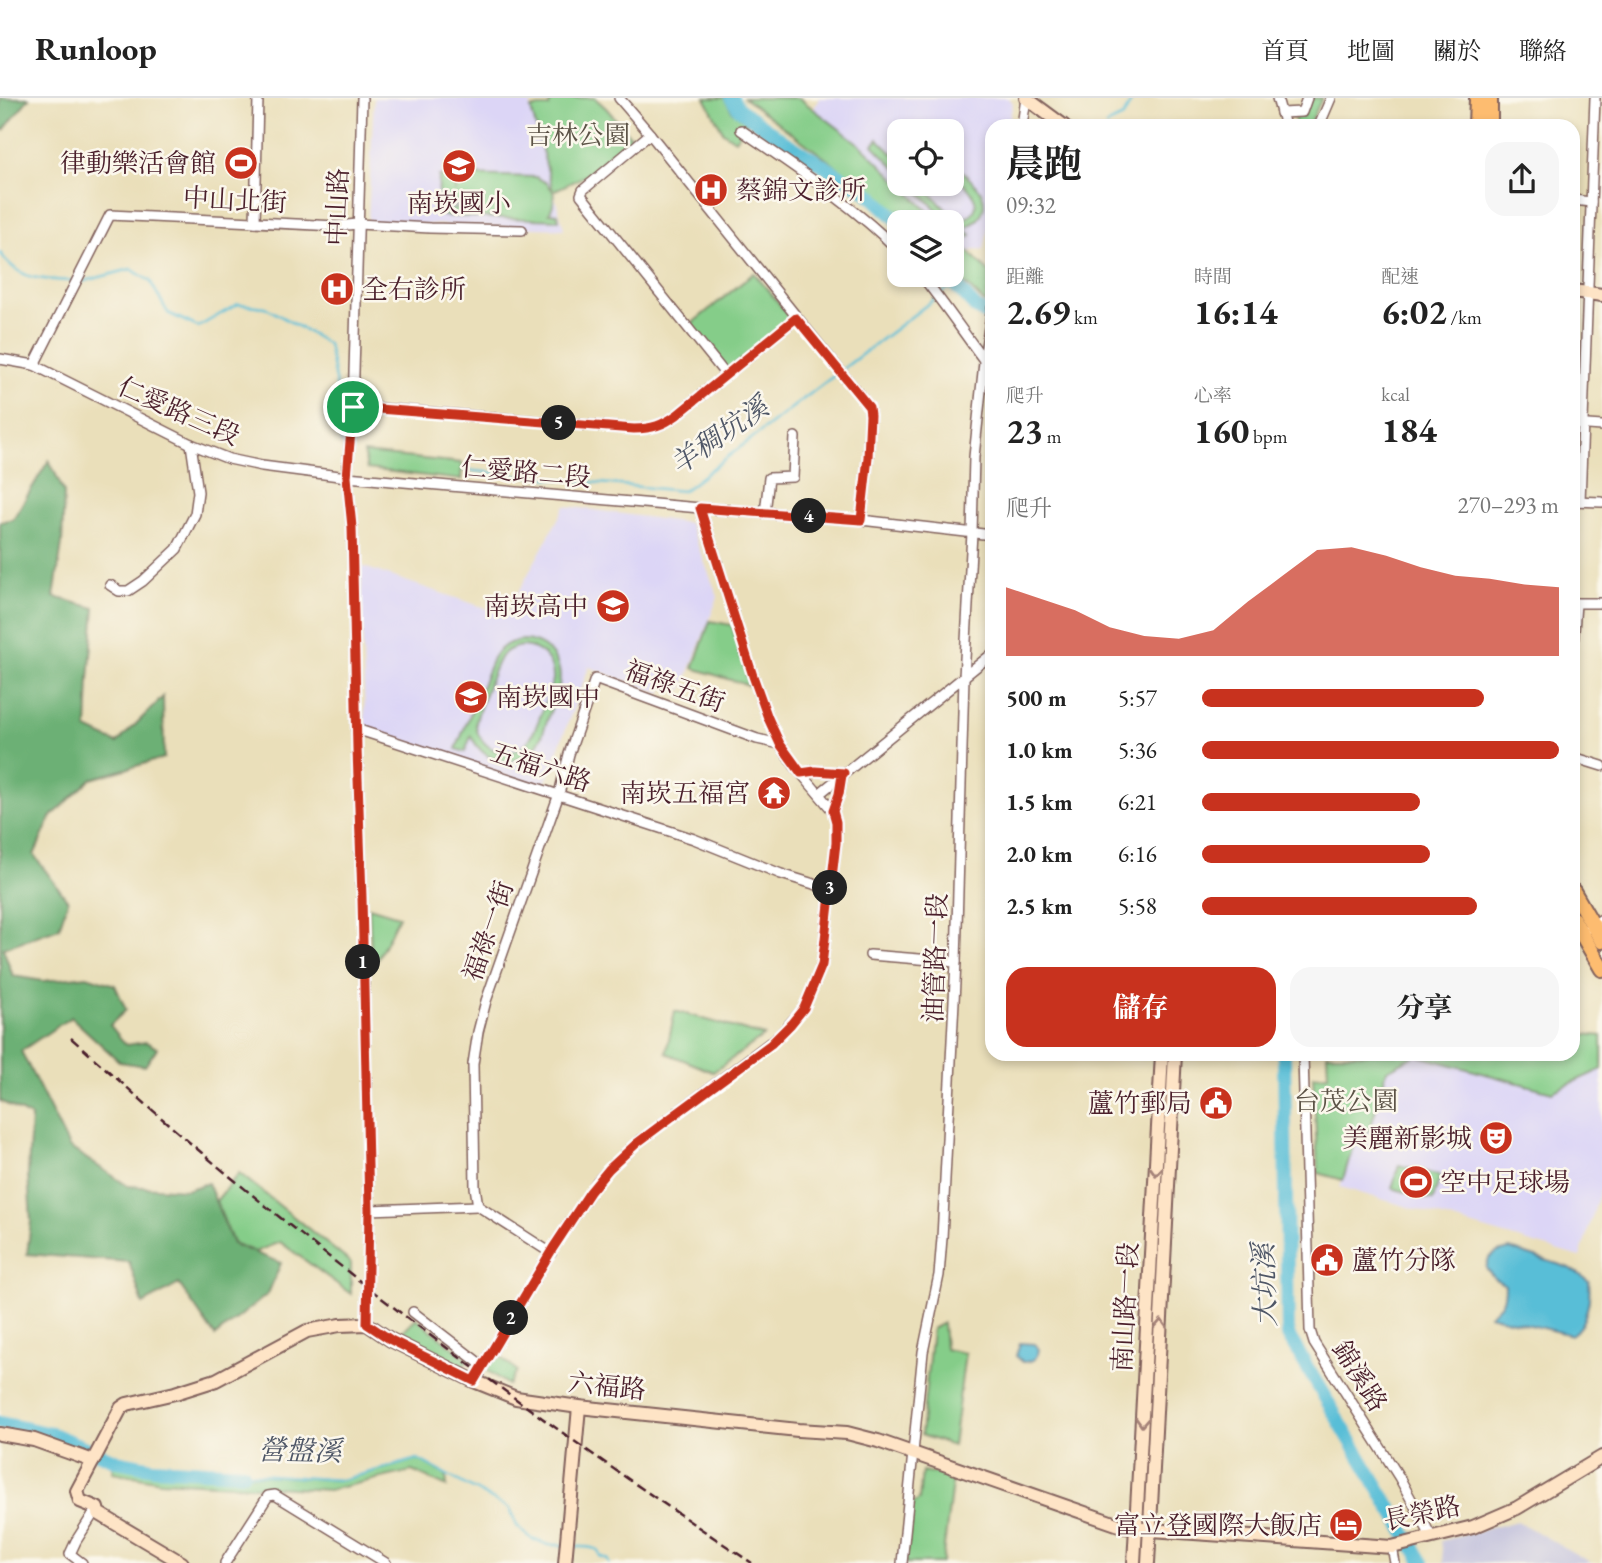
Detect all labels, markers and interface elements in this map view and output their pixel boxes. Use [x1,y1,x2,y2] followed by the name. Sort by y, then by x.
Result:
[35,27,157,70] text: Runloop
[1261,35,1309,66] text: 首頁
[1347,35,1395,66] text: 地圖
[1433,35,1481,66] text: 關於
[1519,35,1567,66] text: 聯絡
[526,118,630,152] park label: 吉林公園
[887,119,964,287] map controls
[887,119,964,196] button: locate
[1006,139,1082,188] text: 晨跑
[1485,142,1559,216] button: share
[222,144,260,182] sports icon: 律動樂活會館
[60,146,216,180] place label: 律動樂活會館
[440,147,478,185] school or university icon: 南崁國小
[319,167,355,247] street label: 中山路
[692,171,730,209] hospital icon: 蔡錦文診所
[736,173,866,207] place label: 蔡錦文診所
[182,180,288,220] street label: 中山北街
[407,186,511,220] place label: 南崁國小
[1006,190,1056,220] text: 09:32
[887,210,964,287] button: layers
[1006,264,1044,289] text: 距離
[1194,264,1232,289] text: 時間
[1381,264,1419,289] text: 配速
[318,270,356,308] hospital icon: 全右診所
[362,272,466,306] place label: 全右診所
[1006,289,1070,334] text: 2.69
[1194,289,1278,334] text: 16:14
[1381,289,1447,334] text: 6:02
[1070,305,1098,330] text: km
[1447,305,1482,330] text: /km
[113,369,245,453] street label: 仁愛路三段
[323,377,383,437] pin
[1381,382,1410,407] text: kcal
[1006,383,1044,408] text: 爬升
[1194,383,1232,408] text: 心率
[663,386,778,482] water label: 羊稠坑溪
[334,388,372,426] icon: arrive
[542,406,576,440] pin: 5
[1381,407,1437,452] text: 184
[1006,408,1043,453] text: 23
[1194,408,1249,453] text: 160
[553,410,564,435] text: 5
[1043,424,1062,449] text: m
[1249,424,1287,449] text: bpm
[460,449,592,495] street label: 仁愛路二段
[1458,490,1559,520] text: 270–293 m
[1006,493,1052,523] text: 爬升
[792,498,826,534] pin: 4
[803,503,814,528] text: 4
[594,587,632,625] school or university icon: 南崁高中
[484,589,588,623] place label: 南崁高中
[620,652,730,720] street label: 福祿五街
[452,678,490,716] school or university icon: 南崁國中
[496,680,600,714] place label: 南崁國中
[1006,683,1067,713] text: 500 m
[1118,683,1157,713] text: 5:57
[486,735,596,799] street label: 五福六路
[1006,735,1073,765] text: 1.0 km
[1118,735,1157,765] text: 5:36
[755,774,793,812] temple icon: 南崁五福宮
[620,776,750,810] place label: 南崁五福宮
[1006,787,1073,817] text: 1.5 km
[1118,787,1157,817] text: 6:21
[1006,839,1073,869] text: 2.0 km
[1118,839,1157,869] text: 6:16
[812,870,848,906] pin: 3
[824,875,835,900] text: 3
[455,876,521,986] street label: 福祿一街
[1006,891,1073,921] text: 2.5 km
[1118,891,1157,921] text: 5:58
[916,892,954,1024] street label: 油管路一段
[346,944,380,980] pin: 1
[357,949,368,974] text: 1
[1006,967,1276,1047] button: 儲存
[1290,967,1559,1047] button: 分享
[1197,1084,1235,1122] public building icon: 蘆竹郵局
[1294,1084,1398,1118] park label: 台茂公園
[1088,1086,1192,1120] place label: 蘆竹郵局
[1477,1119,1515,1157] theatre icon: 美麗新影城
[1342,1121,1472,1155] place label: 美麗新影城
[1397,1163,1435,1201] sports icon: 空中足球場
[1149,1165,1164,1176] one-way arrow
[1440,1165,1570,1199] place label: 空中足球場
[1244,1239,1283,1328] water label: 大坑溪
[1105,1241,1145,1373] street label: 南山路一段
[1308,1241,1346,1279] public building icon: 蘆竹分隊
[1352,1243,1456,1277] place label: 蘆竹分隊
[494,1300,528,1336] pin: 2
[505,1305,516,1330] text: 2
[1153,1318,1168,1329] one-way arrow
[1325,1334,1395,1418] street label: 錦溪路
[566,1365,648,1407] street label: 六福路
[1134,1417,1149,1428] one-way arrow
[258,1431,345,1469] water label: 營盤溪
[1380,1488,1464,1538] street label: 長榮路
[1327,1506,1365,1544] hotel icon: 富立登國際大飯店
[1114,1508,1322,1542] place label: 富立登國際大飯店

